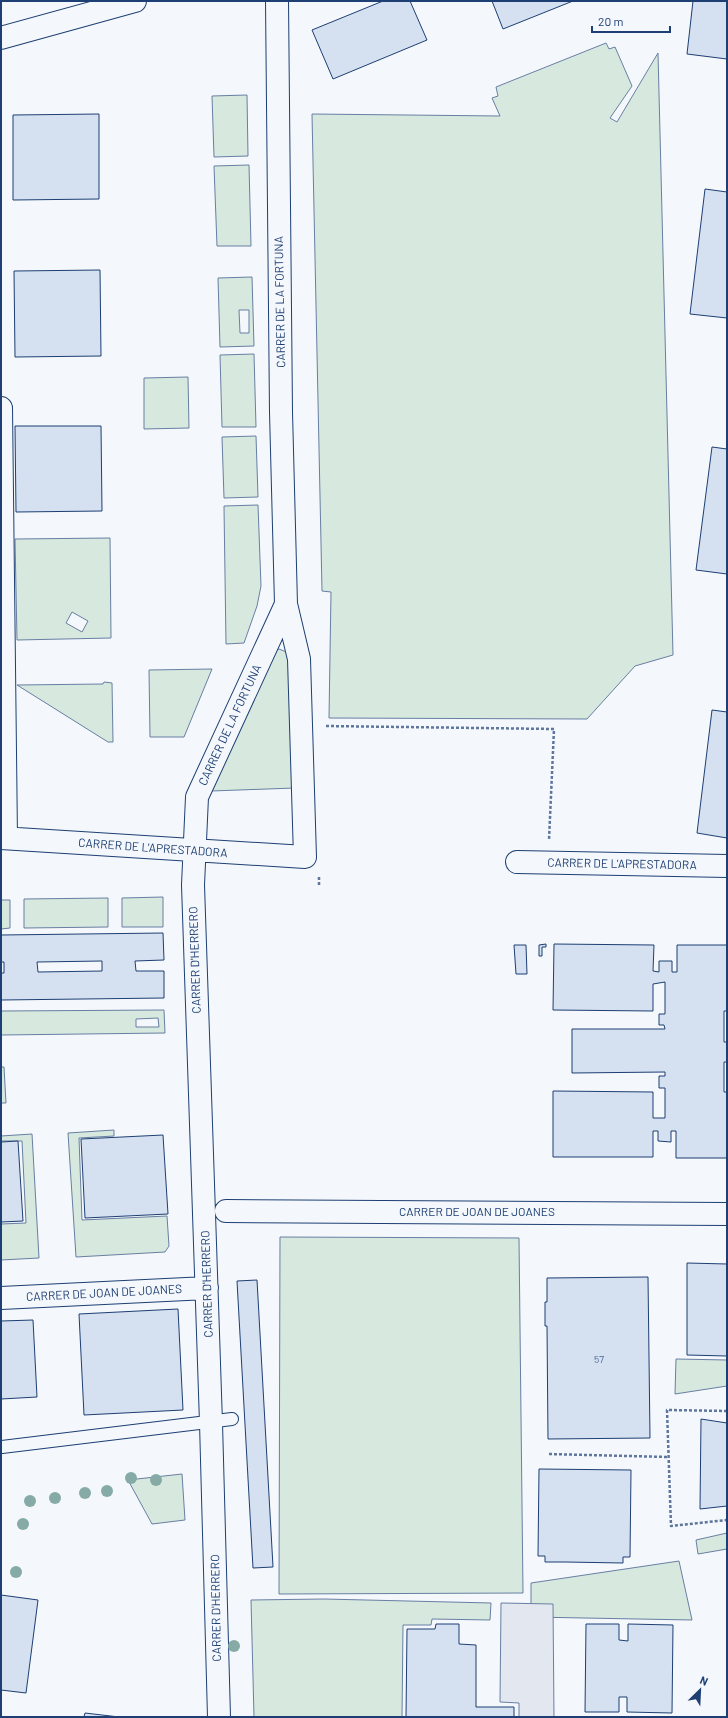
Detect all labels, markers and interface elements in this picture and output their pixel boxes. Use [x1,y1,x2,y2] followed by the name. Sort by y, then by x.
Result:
[592,8,670,34] scale bar
[598,14,624,28] text: 20 m
[271,236,287,368] street label: CARRER DE LA FORTUNA
[195,662,263,787] street label: CARRER DE LA FORTUNA
[78,835,228,859] street label: CARRER DE L'APRESTADORA
[547,855,697,871] street label: CARRER DE L'APRESTADORA
[185,906,203,1014] street label: CARRER D'HERRERO
[399,1204,555,1218] street label: CARRER DE JOAN DE JOANES
[197,1230,215,1338] street label: CARRER D'HERRERO
[26,1281,182,1303] street label: CARRER DE JOAN DE JOANES
[594,1353,604,1365] house number: 57
[207,1554,223,1662] street label: CARRER D'HERRERO
[680,1670,720,1710] north arrow
[698,1673,710,1688] text: N

